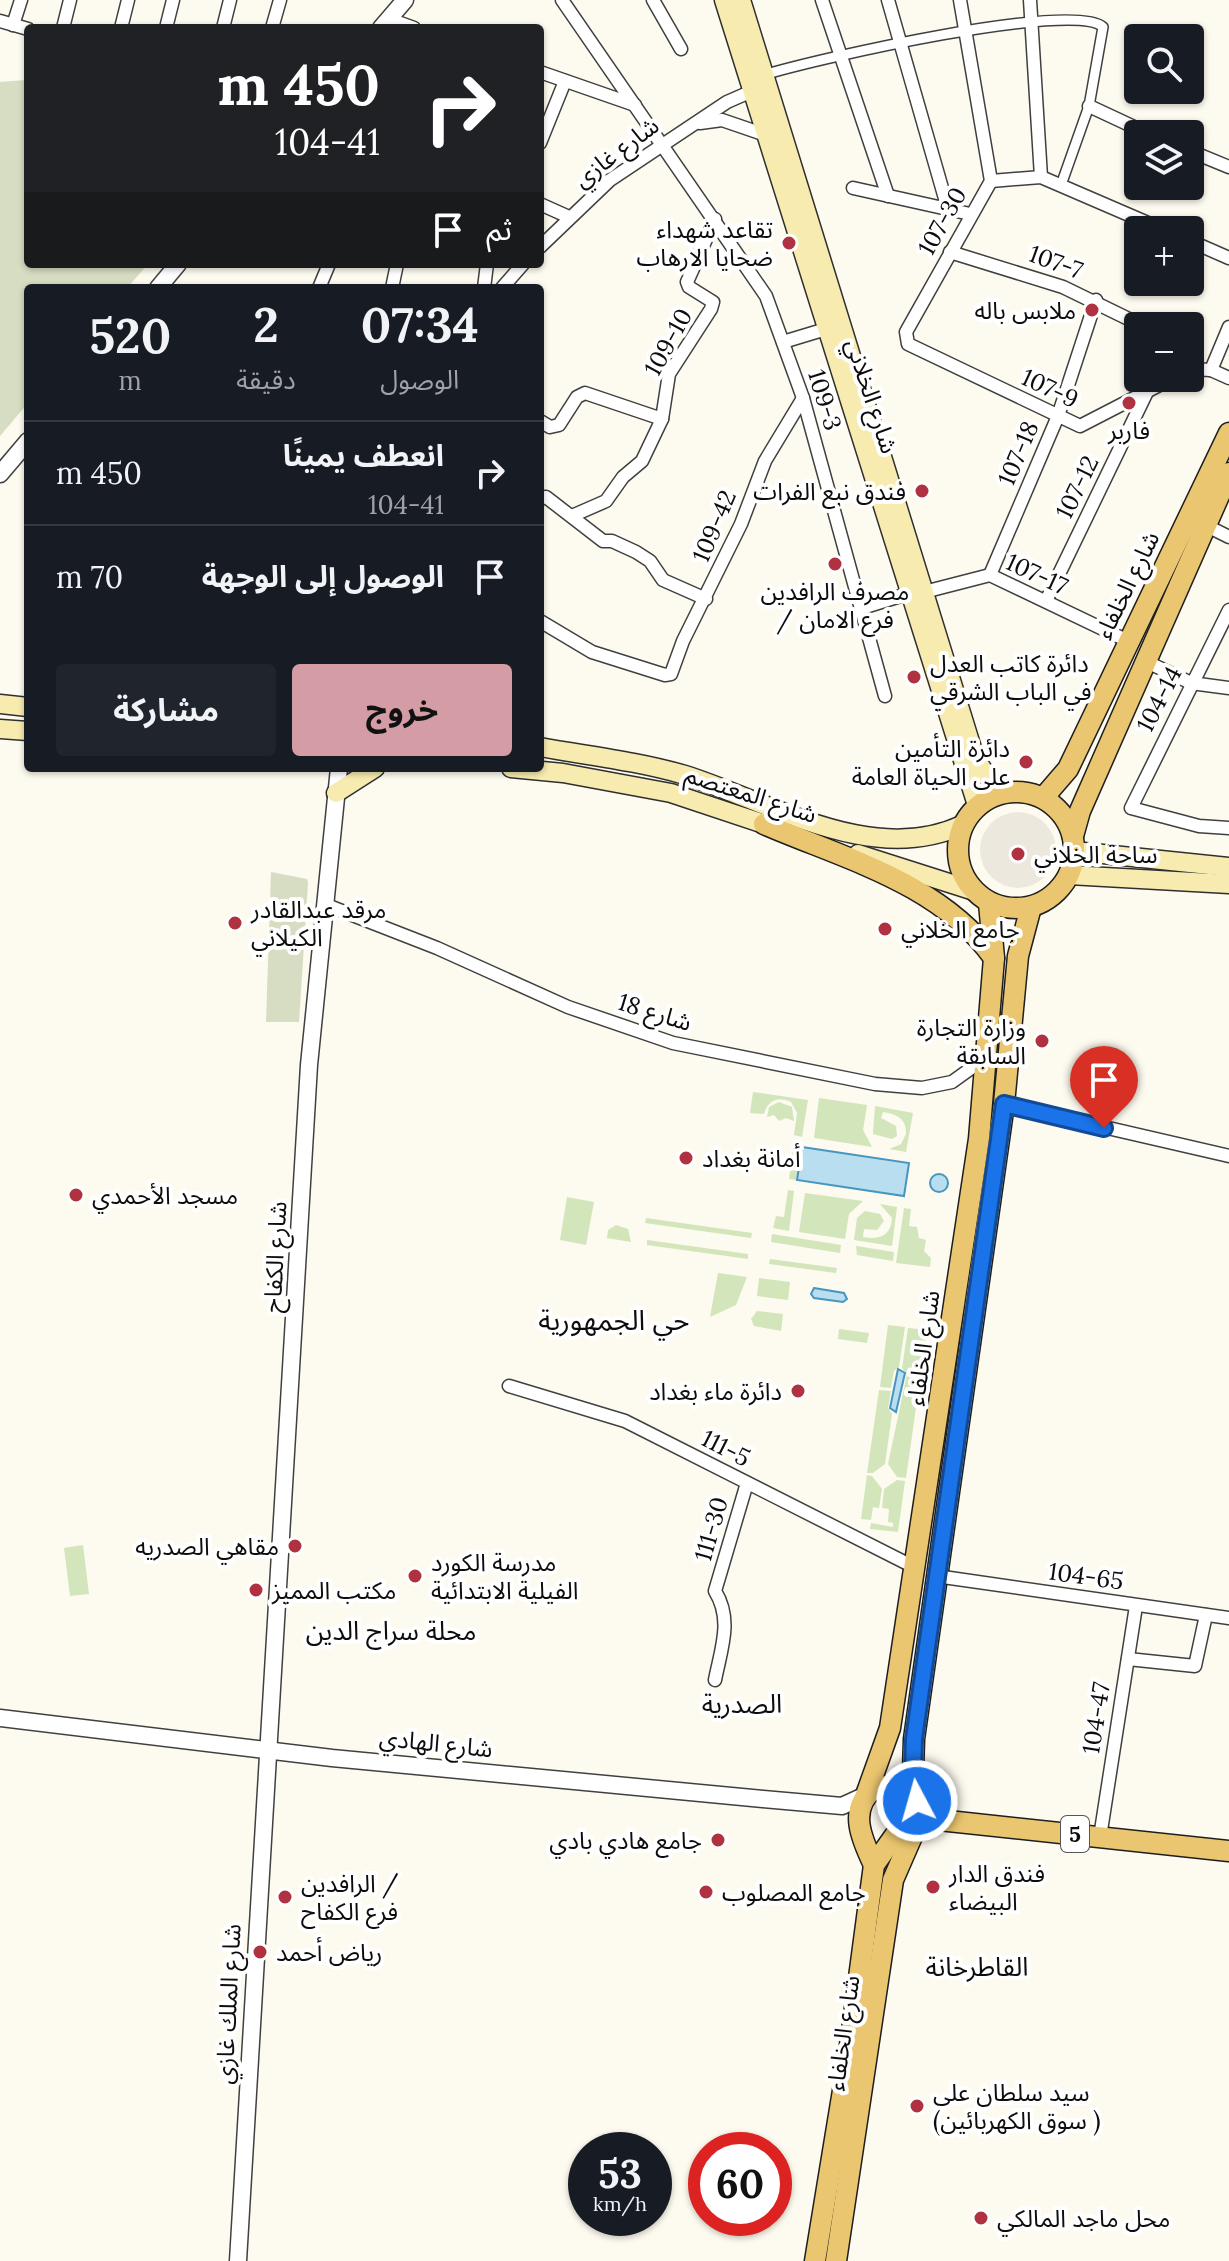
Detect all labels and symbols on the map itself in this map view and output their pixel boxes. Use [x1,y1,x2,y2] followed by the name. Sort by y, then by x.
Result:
[567,110,667,197] street label: شارع غازي
[911,181,973,261] street label: 107-30
[636,214,773,273] place label: تقاعد شهداء ضحايا الارهاب
[780,234,798,252] marker: تقاعد شهداء ضحايا الارهاب
[1025,238,1087,286] street label: 107-7
[974,295,1076,326] place label: ملابس باله
[1083,301,1101,319] marker: ملابس باله
[637,303,699,381] street label: 109-10
[836,335,905,458] street label: شارع الخلاني
[1017,361,1083,415] street label: 107-9
[801,366,849,434] street label: 109-3
[1120,394,1138,412] marker: فاربر
[1107,415,1150,446] place label: فاربر
[991,416,1045,490] street label: 107-18
[1048,450,1106,524] street label: 107-12
[753,476,906,509] place label: فندق نبع الفرات
[913,482,931,500] marker: فندق نبع الفرات
[685,485,743,567] street label: 109-42
[1088,526,1168,645] street label: شارع الخلفاء
[1001,546,1073,602] street label: 107-17
[826,555,844,573] marker: مصرف الرافدين / فرع الامان
[761,576,909,637] place label: مصرف الرافدين / فرع الامان
[930,648,1092,710] place label: دائرة كاتب العدل في الباب الشرقي
[1129,661,1189,737] street label: 104-14
[905,668,923,686] marker: دائرة كاتب العدل في الباب الشرقي
[852,732,1010,792] place label: دائرة التأمين على الحياة العامة
[1017,753,1035,771] marker: دائرة التأمين على الحياة العامة
[681,758,821,832] street label: شارع المعتصم
[1034,839,1158,873] place label: ساحة الخلاني
[1009,845,1027,863] marker: ساحة الخلاني
[250,894,386,956] place label: مرقد عبدالقادر الكيلاني
[226,914,244,932] marker: مرقد عبدالقادر الكيلاني
[901,914,1020,948] place label: جامع الخلاني
[876,920,894,938] marker: جامع الخلاني
[614,986,696,1040] street label: شارع 18
[917,1012,1026,1071] place label: وزارة التجارة السابقة
[1033,1032,1051,1050] marker: وزارة التجارة السابقة
[1070,1046,1138,1128] pin
[702,1142,801,1174] place label: أمانة بغداد
[677,1149,695,1167] marker: أمانة بغداد
[92,1180,238,1214] place label: مسجد الأحمدي
[67,1186,85,1204] marker: مسجد الأحمدي
[257,1201,295,1314] street label: شارع الكفاح
[900,1288,948,1408] street label: شارع الخلفاء
[538,1302,690,1341] district label: حي الجمهورية
[649,1376,782,1407] place label: دائرة ماء بغداد
[789,1382,807,1400] marker: دائرة ماء بغداد
[696,1423,756,1473] street label: 111-5
[687,1493,735,1565] street label: 111-30
[135,1531,279,1565] place label: مقاهي الصدريه
[286,1537,304,1555] marker: مقاهي الصدريه
[431,1547,579,1606] place label: مدرسة الكورد الفيلية الابتدائية
[1047,1555,1125,1597] street label: 104-65
[406,1567,424,1585] marker: مدرسة الكورد الفيلية الابتدائية
[271,1575,396,1606] place label: مكتب المميز
[247,1581,265,1599] marker: مكتب المميز
[306,1614,476,1650] district label: محلة سراج الدين
[1075,1680,1117,1756] street label: 104-47
[702,1687,782,1720] district label: الصدرية
[377,1722,494,1768] street label: شارع الهادي
[875,1759,959,1843] position arrow
[1061,1816,1089,1852] road number: 5
[549,1825,702,1859] place label: جامع هادي بادي
[709,1831,727,1849] marker: جامع هادي بادي
[948,1858,1045,1917] place label: فندق الدار البيضاء
[301,1868,399,1929] place label: الرافدين / فرع الكفاح
[722,1877,866,1910] place label: جامع المصلوب
[924,1878,942,1896] marker: فندق الدار البيضاء
[697,1883,715,1901] marker: جامع المصلوب
[276,1888,294,1906] marker: الرافدين / فرع الكفاح
[208,1923,251,2085] street label: شارع الملك غازي
[276,1936,382,1968] place label: رياض أحمد
[251,1943,269,1961] marker: رياض أحمد
[926,1950,1028,1983] district label: القاطرخانة
[820,1973,868,2093] street label: شارع الخلفاء
[933,2077,1100,2136] place label: سيد سلطان على (سوق الكهربائين )
[908,2097,926,2115] marker: سيد سلطان على (سوق الكهربائين )
[688,2132,792,2236] speed limit sign: 60
[997,2203,1170,2237] place label: محل ماجد المالكي
[972,2209,990,2227] marker: محل ماجد المالكي

